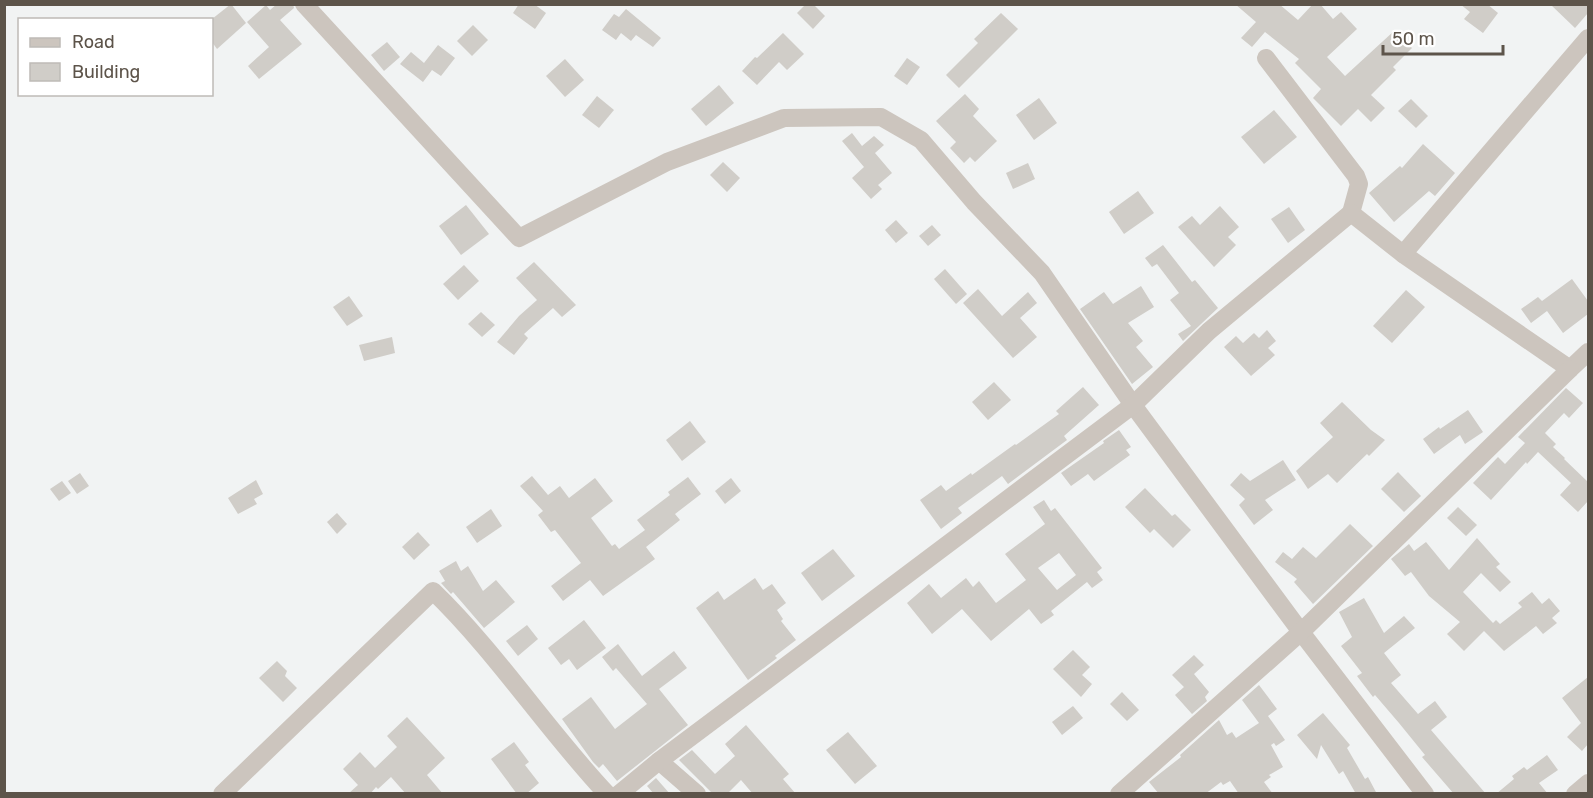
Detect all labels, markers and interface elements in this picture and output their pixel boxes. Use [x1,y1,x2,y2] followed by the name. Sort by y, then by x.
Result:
[18,18,213,96] legend
[1383,18,1503,56] scale bar
[1392,28,1435,50] text: 50 m
[72,31,115,53] text: Road
[72,61,140,83] text: Building

